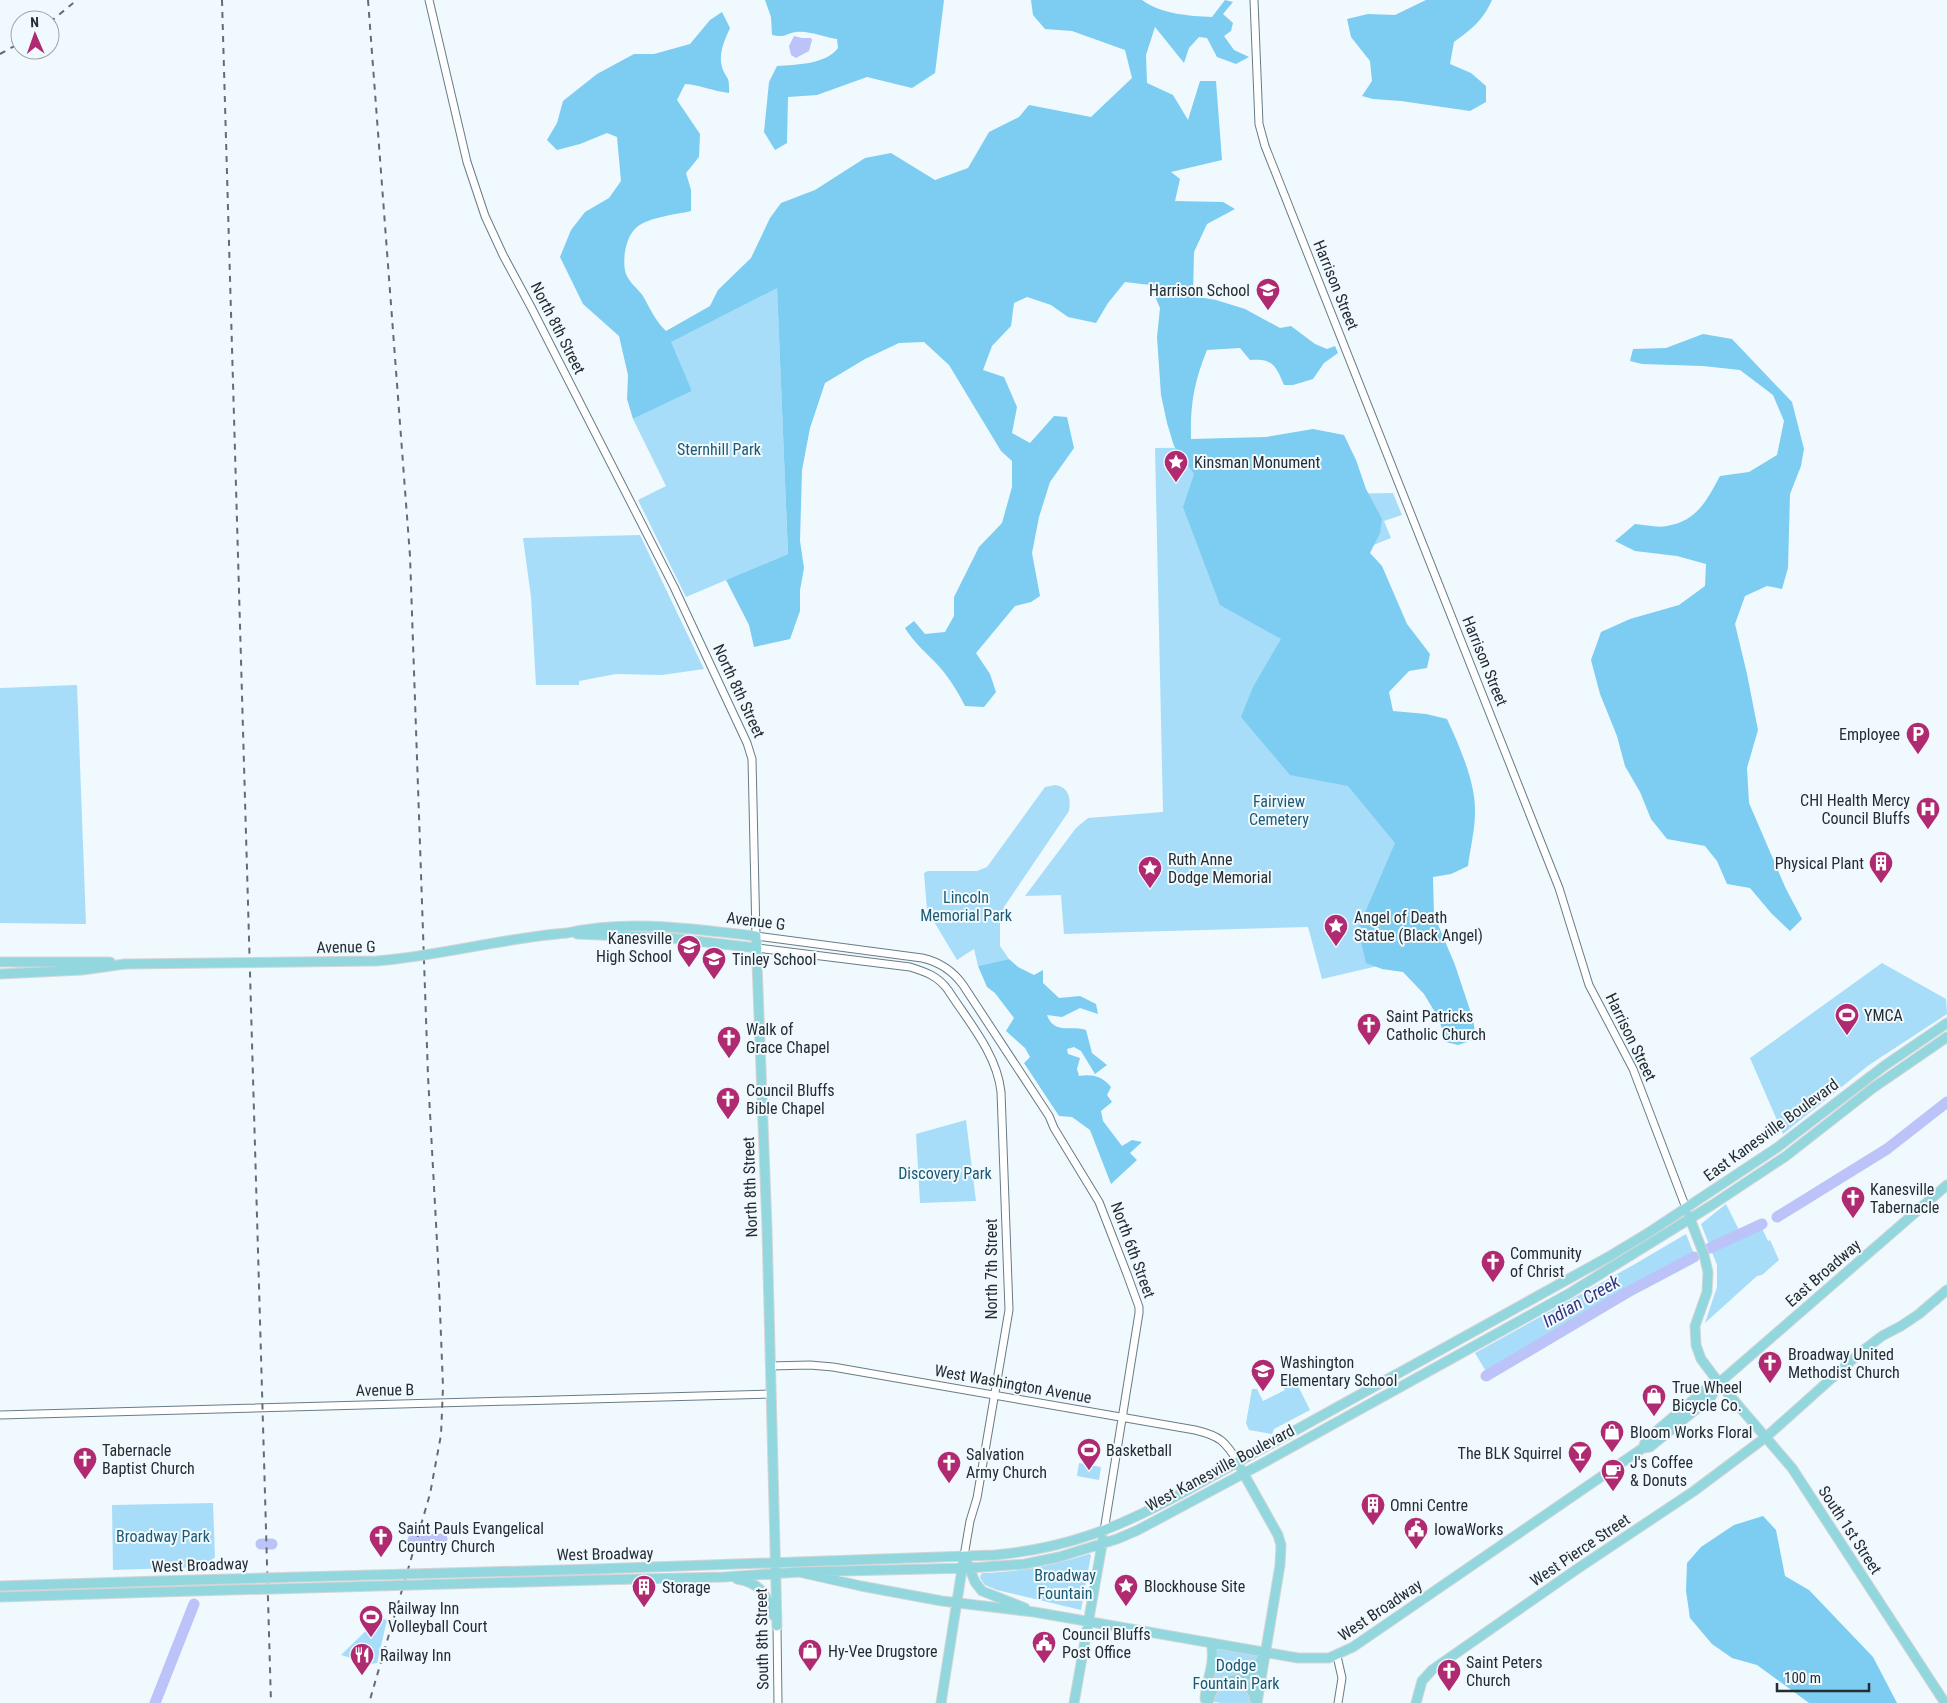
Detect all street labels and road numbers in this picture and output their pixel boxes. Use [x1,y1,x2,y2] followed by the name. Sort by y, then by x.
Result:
[1309,237,1363,333] street label: Harrison Street
[527,279,589,377] street label: North 8th Street
[1458,613,1512,709] street label: Harrison Street
[709,641,769,741] street label: North 8th Street
[725,908,787,934] street label: Avenue G
[316,937,376,957] street label: Avenue G
[1602,990,1661,1084] street label: Harrison Street
[1700,1075,1842,1185] street label: East Kanesville Boulevard
[739,1136,761,1238] street label: North 8th Street
[1107,1199,1159,1301] street label: North 6th Street
[982,1218,1001,1319] street label: North 7th Street
[1782,1235,1865,1311] street label: East Broadway
[933,1361,1093,1407] street label: West Washington Avenue
[356,1380,414,1400] street label: Avenue B
[1142,1421,1298,1515] street label: West Kanesville Boulevard
[1814,1482,1886,1578] street label: South 1st Street
[1527,1510,1634,1590] street label: West Pierce Street
[556,1544,654,1564] street label: West Broadway
[151,1554,249,1576] street label: West Broadway
[1335,1575,1426,1645] street label: West Broadway
[752,1588,772,1690] street label: South 8th Street

